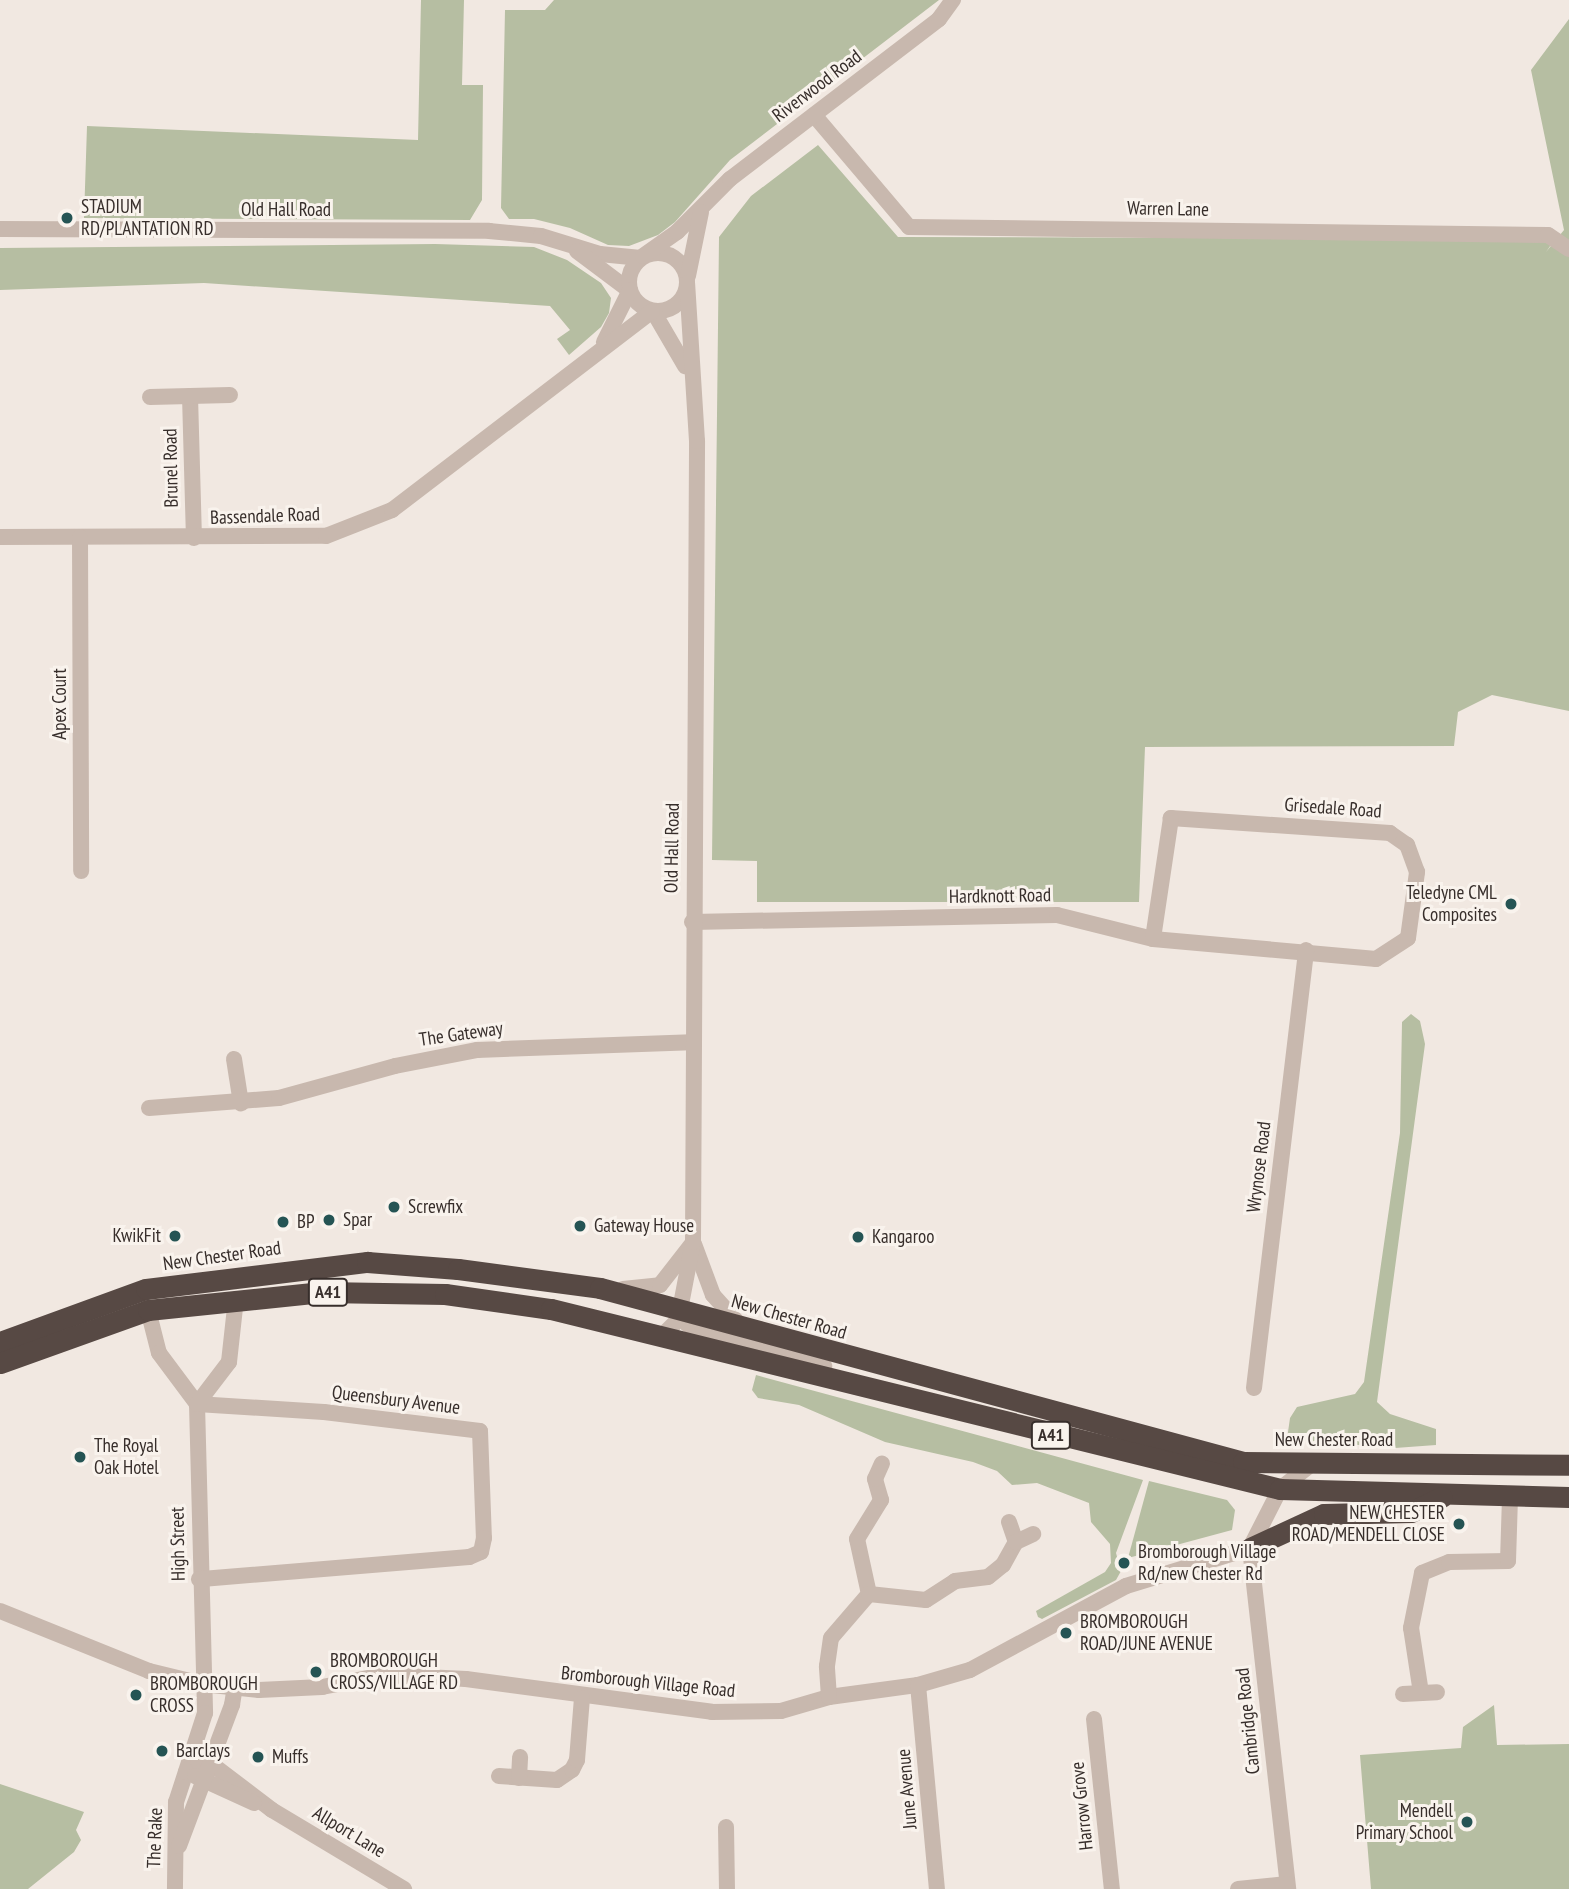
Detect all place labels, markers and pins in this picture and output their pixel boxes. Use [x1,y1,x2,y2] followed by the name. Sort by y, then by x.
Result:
[81,196,214,240] place label: STADIUM RD/PLANTATION RD
[59,210,75,226] marker: STADIUM RD/PLANTATION RD
[1406,882,1497,926] place label: Teledyne CML Composites
[1503,896,1519,912] marker: Teledyne CML Composites
[408,1196,463,1218] place label: Screwfix
[386,1199,402,1215] marker: Screwfix
[343,1209,372,1231] place label: Spar
[297,1211,315,1233] place label: BP
[321,1212,337,1228] marker: Spar
[275,1214,291,1230] marker: BP
[594,1215,695,1237] place label: Gateway House
[572,1218,588,1234] marker: Gateway House
[113,1225,161,1247] place label: KwikFit
[872,1226,934,1248] place label: Kangaroo
[167,1228,183,1244] marker: KwikFit
[850,1229,866,1245] marker: Kangaroo
[94,1435,159,1479] place label: The Royal Oak Hotel
[72,1449,88,1465] marker: The Royal Oak Hotel
[1291,1502,1445,1546] place label: NEW CHESTER ROAD/MENDELL CLOSE
[1451,1516,1467,1532] marker: NEW CHESTER ROAD/MENDELL CLOSE
[1138,1541,1277,1585] place label: Bromborough Village Rd/new Chester Rd
[1116,1555,1132,1571] marker: Bromborough Village Rd/new Chester Rd
[1080,1611,1214,1655] place label: BROMBOROUGH ROAD/JUNE AVENUE
[1058,1625,1074,1641] marker: BROMBOROUGH ROAD/JUNE AVENUE
[330,1650,458,1694] place label: BROMBOROUGH CROSS/VILLAGE RD
[308,1664,324,1680] marker: BROMBOROUGH CROSS/VILLAGE RD
[150,1673,258,1717] place label: BROMBOROUGH CROSS
[128,1687,144,1703] marker: BROMBOROUGH CROSS
[176,1740,230,1762] place label: Barclays
[154,1743,170,1759] marker: Barclays
[272,1746,309,1768] place label: Muffs
[250,1749,266,1765] marker: Muffs
[1355,1800,1453,1844] place label: Mendell Primary School
[1459,1814,1475,1830] marker: Mendell Primary School

